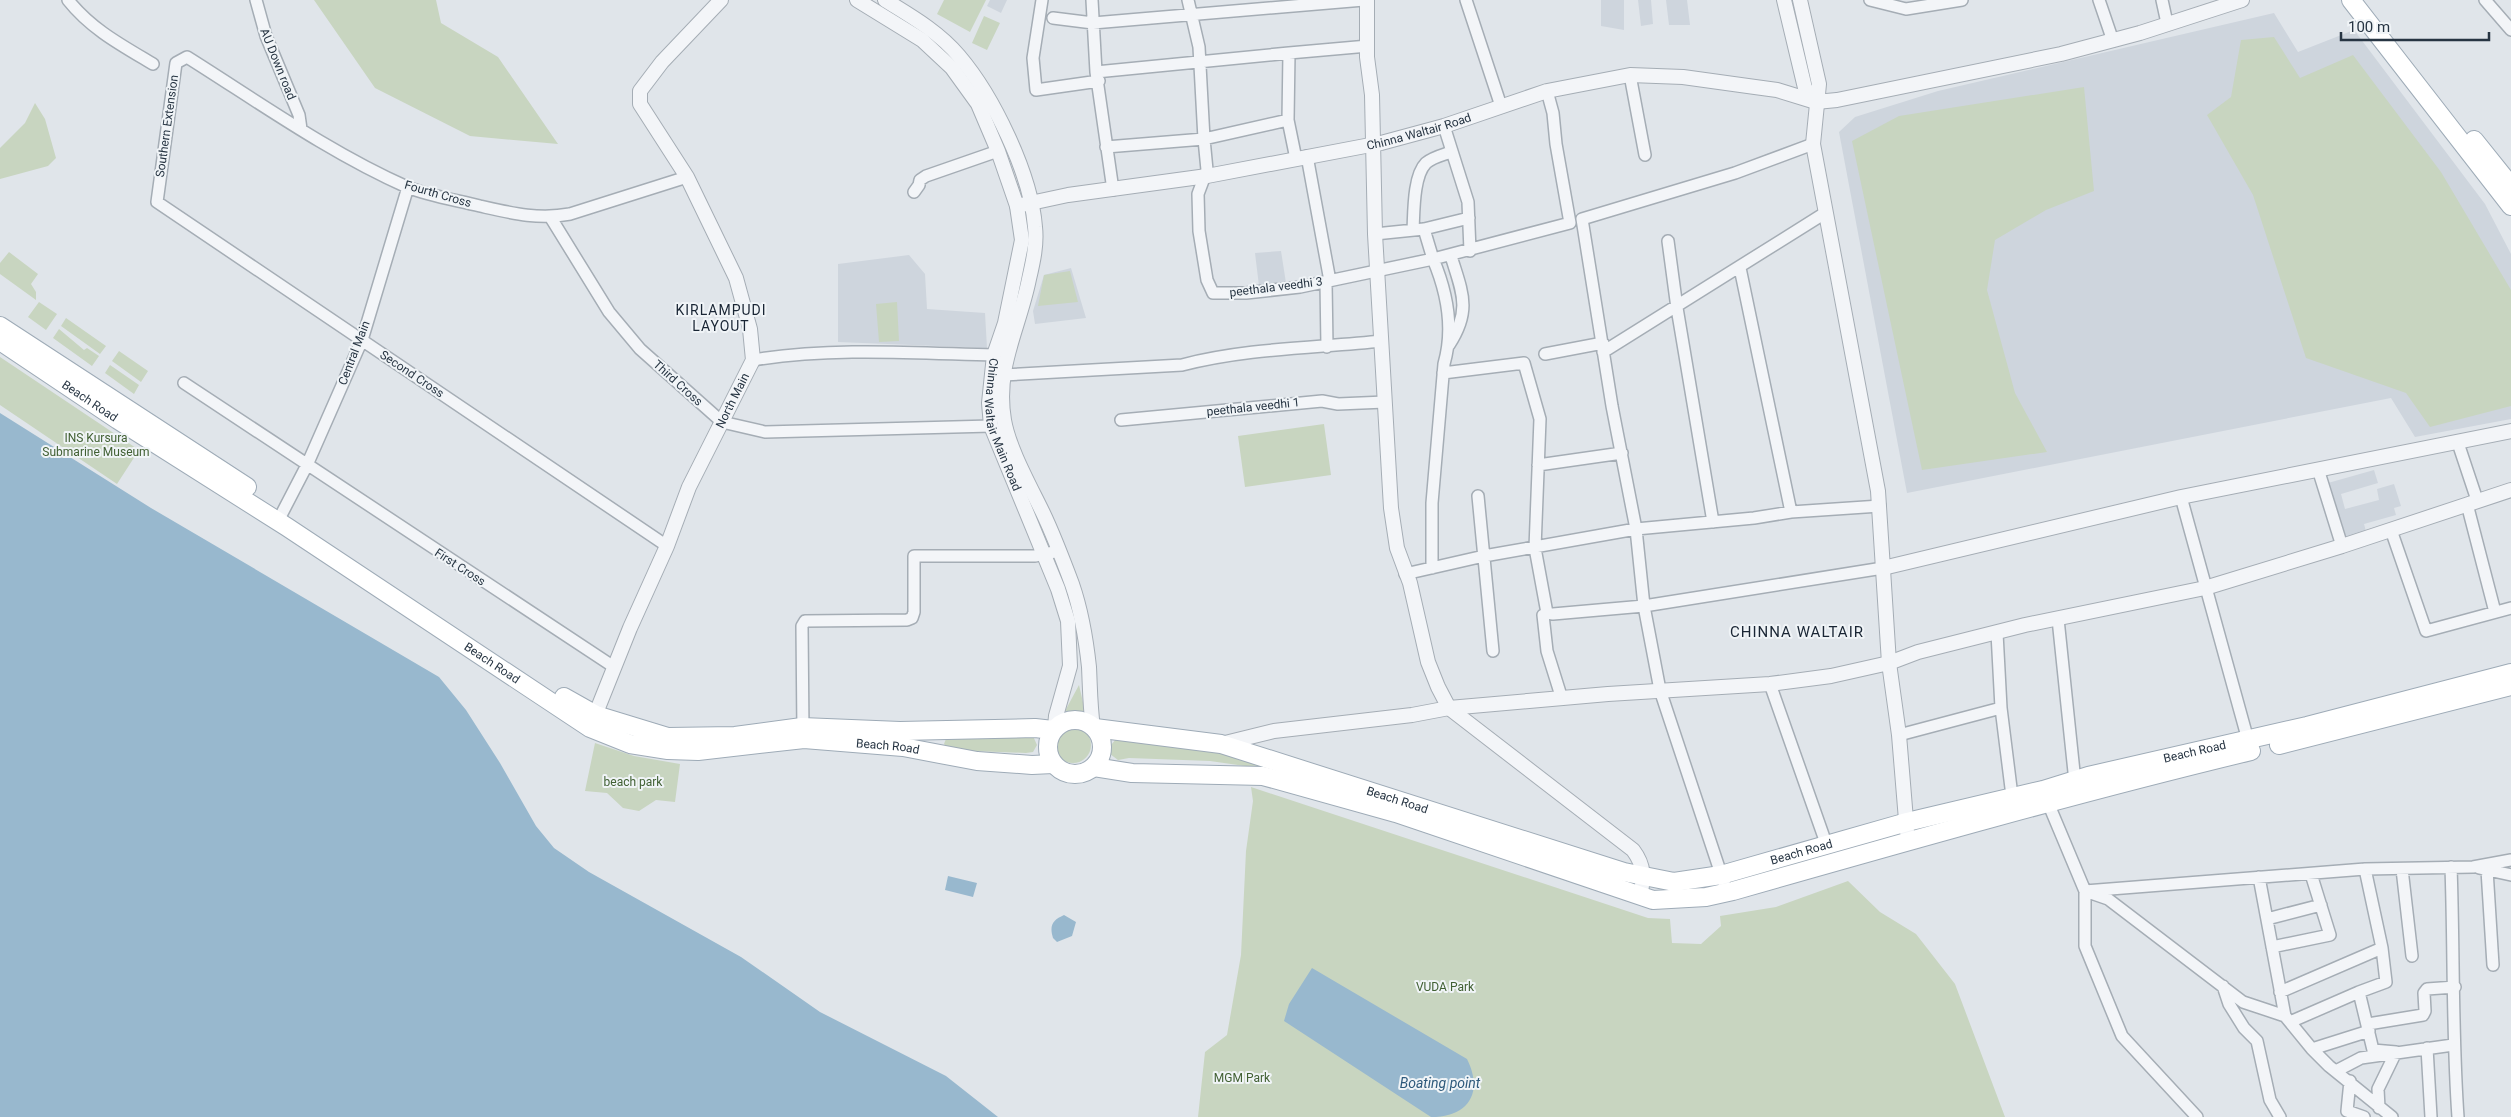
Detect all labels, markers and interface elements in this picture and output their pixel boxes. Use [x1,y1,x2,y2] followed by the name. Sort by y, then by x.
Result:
[2341,10,2488,42] scale bar
[2348,18,2390,36] text: 100 m
[257,26,299,102] street label: AU Down road
[153,74,181,178] street label: Southern Extension
[1365,110,1473,153] street label: Chinna Waltair Road
[403,178,473,210] street label: Fourth Cross
[1229,274,1323,300] street label: peethala veedhi 3
[675,302,767,334] district label: KIRLAMPUDI LAYOUT
[335,319,373,387] street label: Central Main
[377,348,447,400] street label: Second Cross
[651,357,705,409] street label: Third Cross
[982,357,1024,493] street label: Chinna Waltair Main Road
[713,371,752,430] street label: North Main
[59,378,120,425] street label: Beach Road
[1206,395,1300,419] street label: peethala veedhi 1
[42,431,150,459] park label: INS Kursura Submarine Museum
[432,545,488,589] street label: First Cross
[1730,623,1864,641] district label: CHINNA WALTAIR
[462,639,522,686] street label: Beach Road
[855,736,921,757] street label: Beach Road
[2162,738,2227,766] street label: Beach Road
[604,775,663,789] park label: beach park
[1365,784,1430,816] street label: Beach Road
[1769,837,1834,868] street label: Beach Road
[1416,980,1475,994] park label: VUDA Park
[1214,1071,1271,1085] park label: MGM Park
[1400,1075,1481,1091] water label: Boating point

